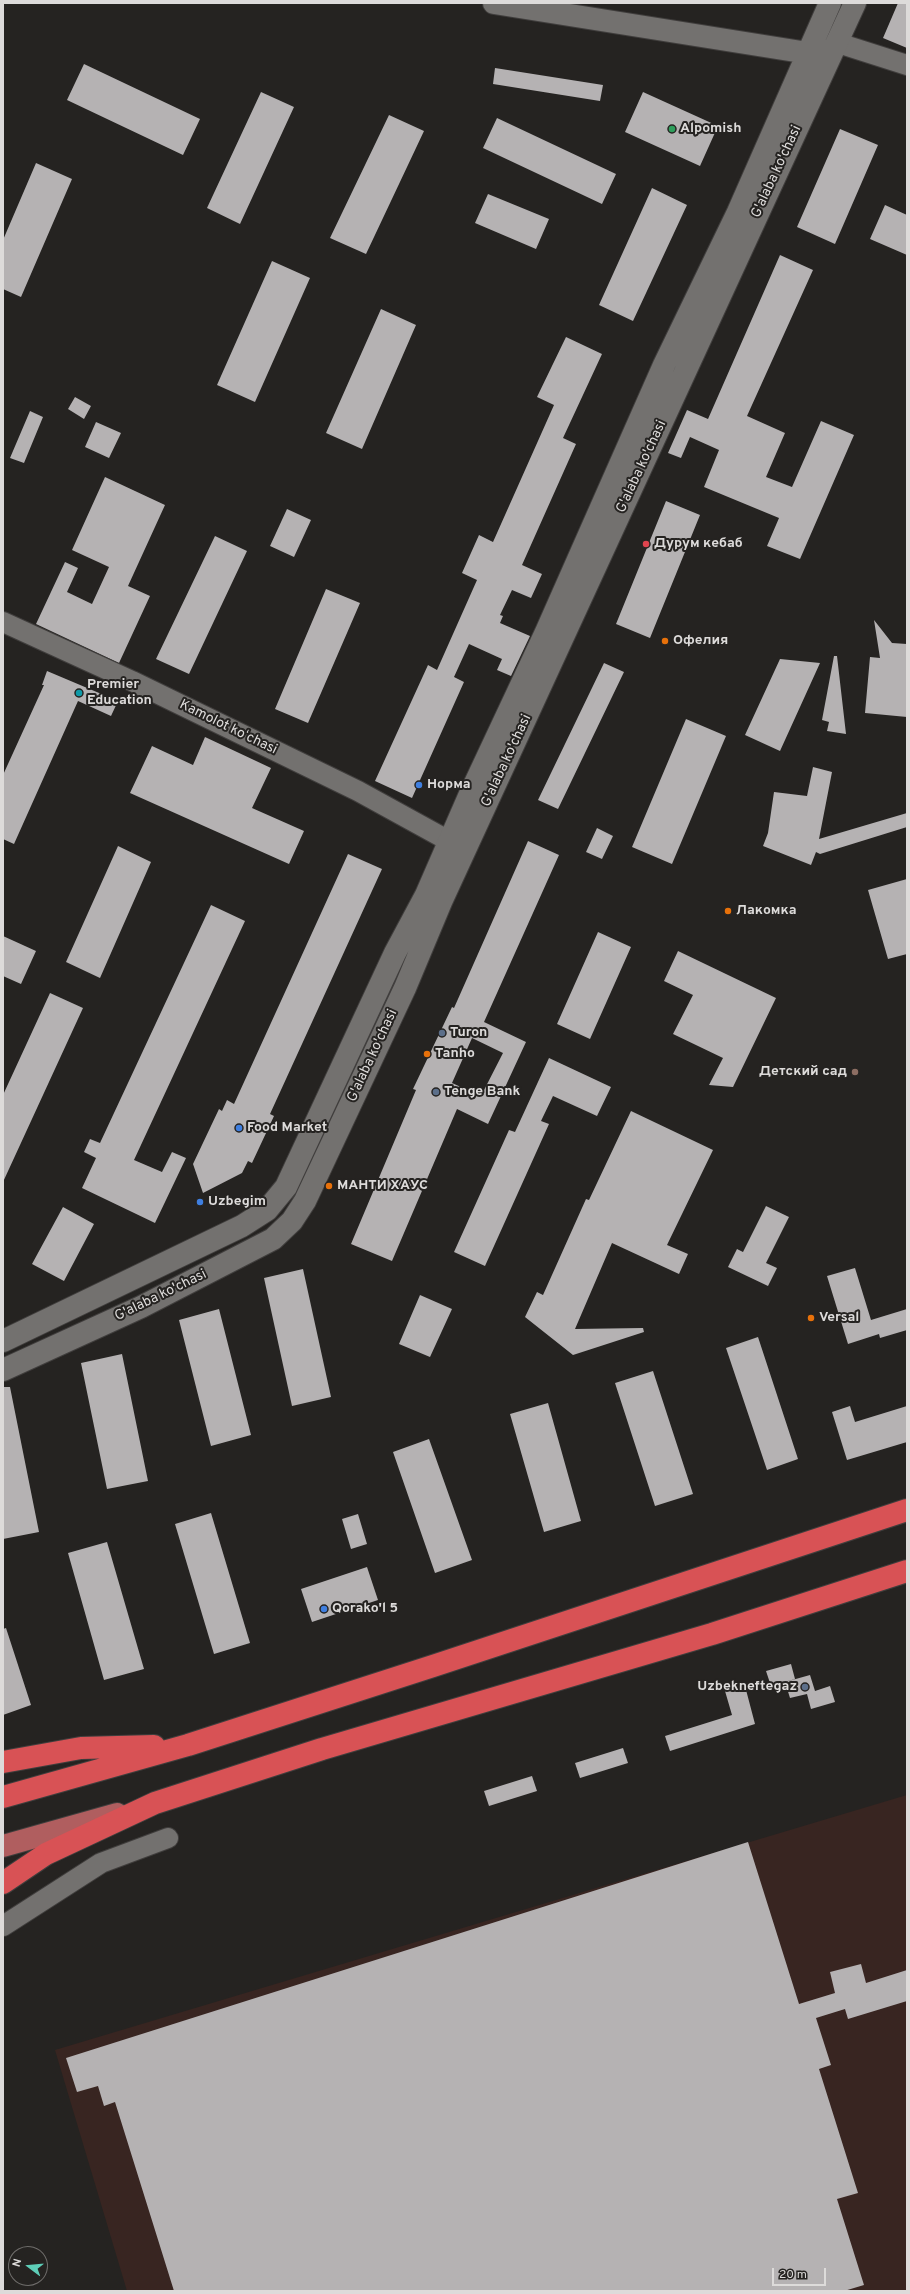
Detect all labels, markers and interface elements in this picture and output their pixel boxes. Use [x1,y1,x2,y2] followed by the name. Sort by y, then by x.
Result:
[680,121,741,137] place label: Alpomish
[748,123,806,221] street label: G'alaba ko'chasi
[667,124,677,134] marker: Alpomish
[613,418,671,516] street label: G'alaba ko'chasi
[654,536,743,552] place label: Дурум кебаб
[641,539,651,549] marker: Дурум кебаб
[673,633,728,649] place label: Офелия
[660,636,670,646] marker: Офелия
[87,677,152,710] place label: Premier Education
[74,688,84,698] marker: Premier Education
[176,697,280,759] street label: Kamolot koʻchasi
[478,712,536,810] street label: G'alaba ko'chasi
[427,777,471,793] place label: Норма
[414,780,424,790] marker: Норма
[736,903,797,919] place label: Лакомка
[723,906,733,916] marker: Лакомка
[344,1007,402,1105] street label: G'alaba ko'chasi
[450,1025,487,1041] place label: Turon
[437,1028,447,1038] marker: Turon
[435,1046,475,1062] place label: Tanho
[422,1049,432,1059] marker: Tanho
[759,1064,847,1080] place label: Детский сад
[850,1067,860,1077] marker: Детский сад
[444,1084,520,1100] place label: Tenge Bank
[431,1087,441,1097] marker: Tenge Bank
[247,1120,327,1136] place label: Food Market
[234,1123,244,1133] marker: Food Market
[337,1178,428,1194] place label: МАНТИ ХАУС
[324,1181,334,1191] marker: МАНТИ ХАУС
[208,1194,266,1210] place label: Uzbegim
[195,1197,205,1207] marker: Uzbegim
[112,1267,210,1325] street label: G'alaba ko'chasi
[819,1310,859,1326] place label: Versal
[806,1313,816,1323] marker: Versal
[332,1601,398,1617] place label: Qorako'l 5
[319,1604,329,1614] marker: Qorako'l 5
[697,1679,797,1695] place label: Uzbekneftegaz
[800,1682,810,1692] marker: Uzbekneftegaz
[8,2246,48,2286] north arrow
[10,2257,25,2269] text: N
[774,2260,828,2286] scale bar
[779,2267,807,2283] text: 20 m

